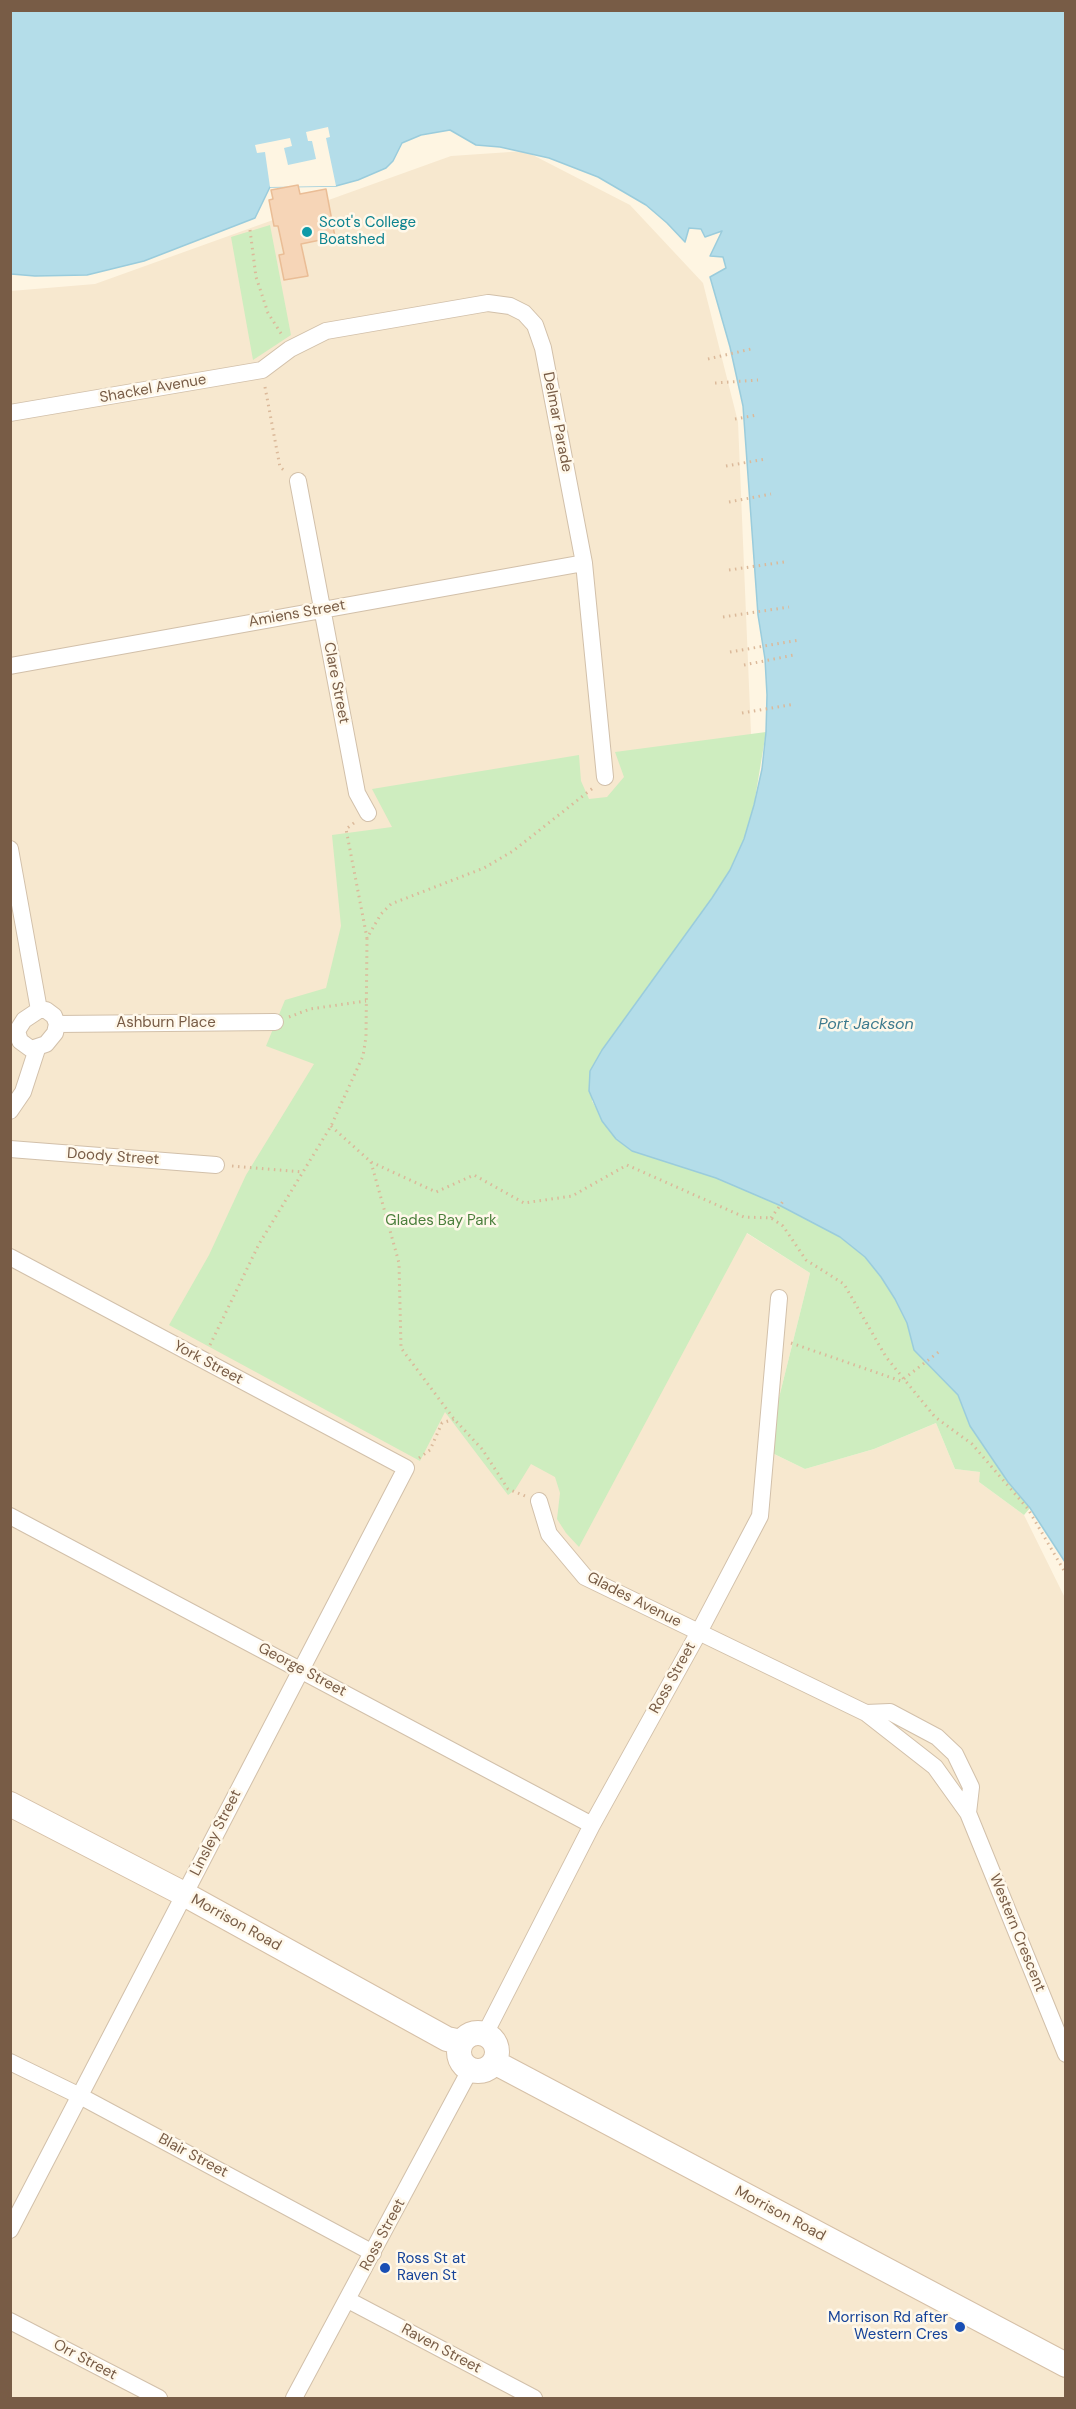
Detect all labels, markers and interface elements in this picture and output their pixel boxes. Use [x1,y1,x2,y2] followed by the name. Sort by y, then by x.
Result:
[319,214,416,249] place label: Scot's College Boatshed
[300,225,314,239] marker: Scot's College Boatshed
[98,371,208,407] street label: Shackel Avenue
[538,371,576,473] street label: Delmar Parade
[247,597,347,631] street label: Amiens Street
[319,641,353,725] street label: Clare Street
[116,1014,216,1032] street label: Ashburn Place
[818,1015,914,1035] water label: Port Jackson
[66,1145,160,1169] street label: Doody Street
[385,1212,497,1230] park label: Glades Bay Park
[170,1337,246,1389] street label: York Street
[584,1569,684,1631] street label: Glades Avenue
[255,1639,349,1701] street label: George Street
[646,1639,700,1717] street label: Ross Street
[187,1787,245,1879] street label: Linsley Street
[985,1871,1049,1995] street label: Western Crescent
[188,1891,284,1955] street label: Morrison Road
[155,2130,231,2182] street label: Blair Street
[732,2183,828,2245] street label: Morrison Road
[357,2196,409,2274] street label: Ross Street
[397,2250,466,2285] place label: Ross St at Raven St
[378,2261,392,2275] marker: Ross St at Raven St
[828,2309,948,2344] place label: Morrison Rd after Western Cres
[398,2320,484,2378] street label: Raven Street
[953,2320,967,2334] marker: Morrison Rd after Western Cres
[50,2336,120,2384] street label: Orr Street

